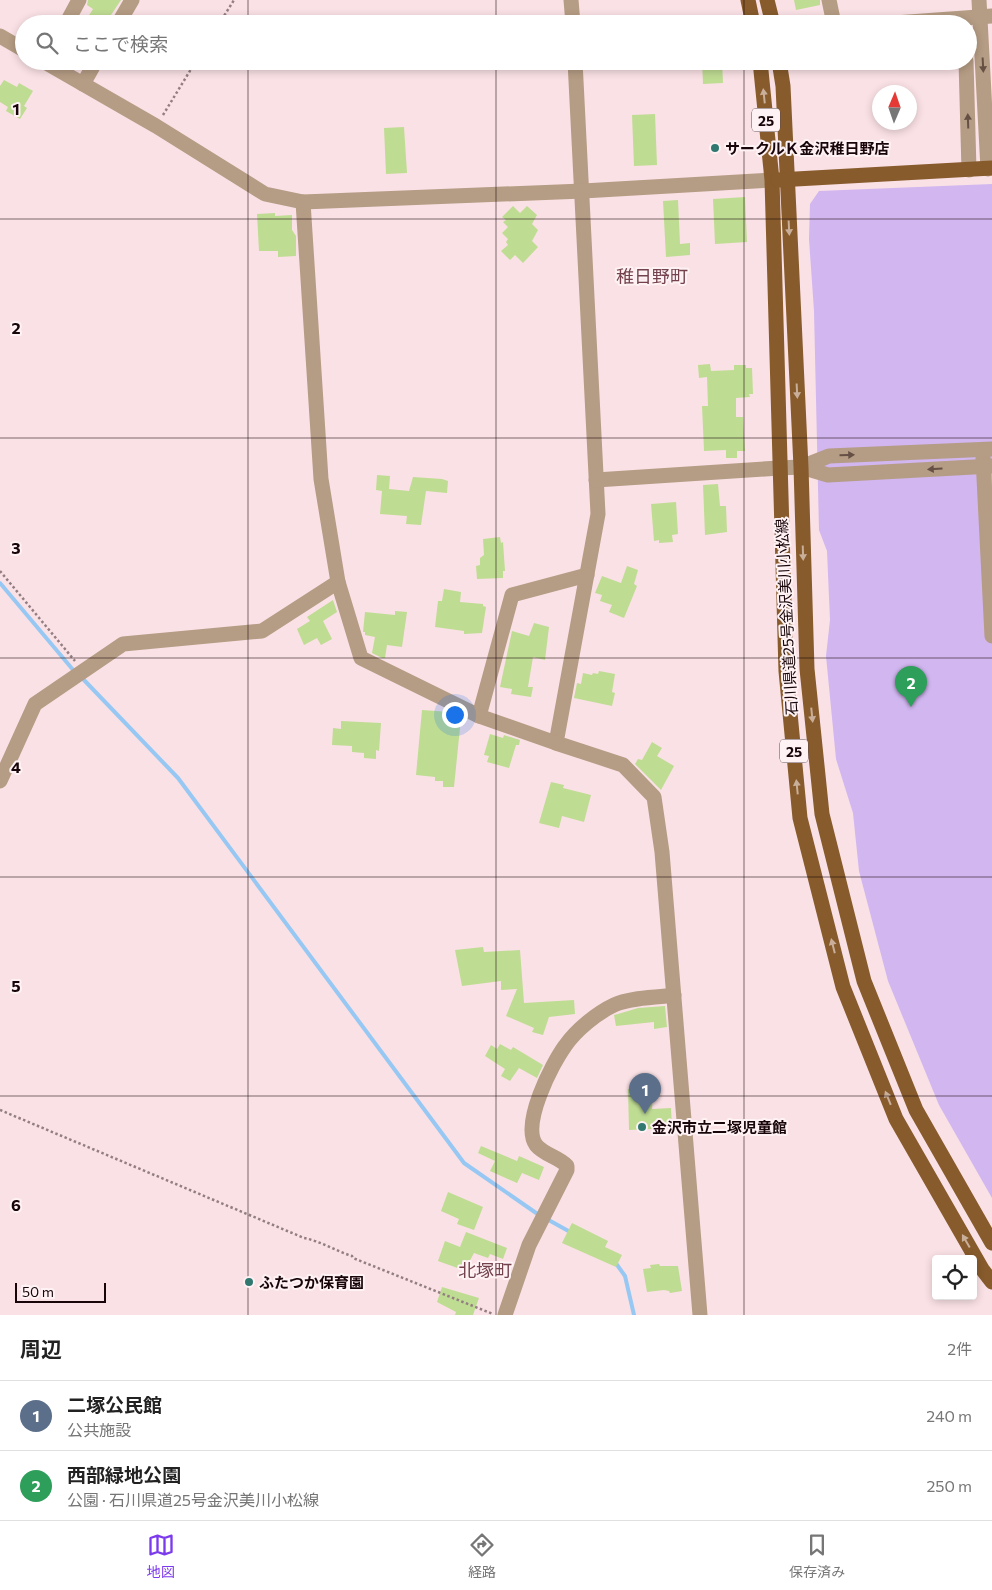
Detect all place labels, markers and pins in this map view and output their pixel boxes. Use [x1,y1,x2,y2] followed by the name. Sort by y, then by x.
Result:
[725,139,890,157] place label: サークルＫ金沢稚日野店
[709,142,721,154] marker: サークルＫ金沢稚日野店
[895,666,927,707] pin: 2
[629,1073,661,1114] pin: 1
[652,1118,787,1136] place label: 金沢市立二塚児童館
[636,1121,648,1133] marker: 金沢市立二塚児童館
[259,1273,364,1291] place label: ふたつか保育園
[243,1276,255,1288] marker: ふたつか保育園

